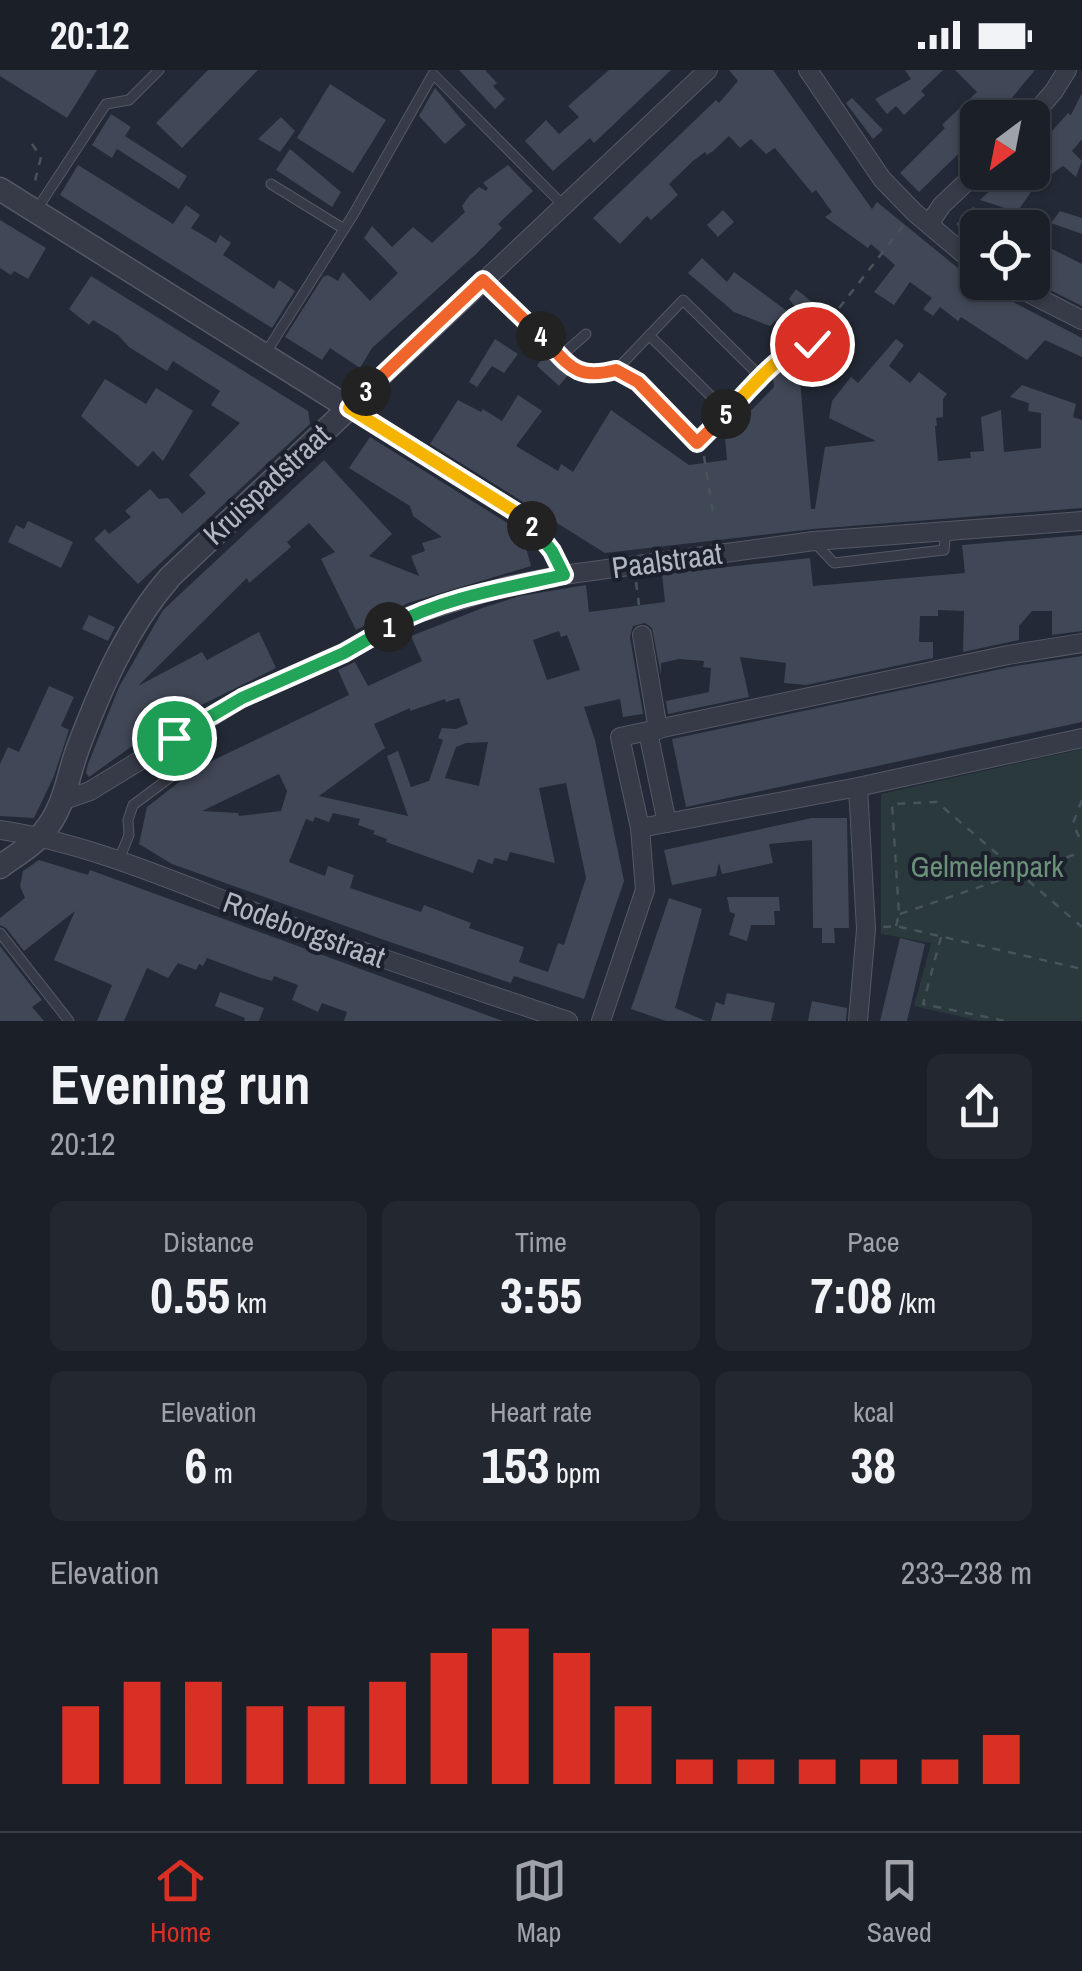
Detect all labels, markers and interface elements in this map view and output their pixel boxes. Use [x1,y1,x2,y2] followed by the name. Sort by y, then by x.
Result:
[50,10,130,61] text: 20:12
[960,100,1050,190] north arrow
[960,100,1050,300] map controls
[960,210,1050,300] button: locate
[770,302,855,387] pin
[516,311,566,361] pin: 4
[535,317,547,355] text: 4
[785,317,840,372] icon: check
[341,366,391,416] pin: 3
[360,372,372,410] text: 3
[701,389,751,439] pin: 5
[720,395,732,433] text: 5
[194,415,339,553] street label: Kruispadstraat
[507,501,557,551] pin: 2
[526,507,538,545] text: 2
[609,532,725,588] street label: Paalstraat
[364,602,414,652] pin: 1
[383,608,395,646] text: 1
[132,696,217,781] pin
[147,711,202,766] icon: arrive
[910,846,1064,886] park label: Gelmelenpark
[218,881,391,977] street label: Rodeborgstraat
[50,1047,311,1121] text: Evening run
[927,1054,1032,1159] button: share
[50,1122,116,1165] text: 20:12
[163,1223,254,1261] text: Distance
[515,1223,567,1261] text: Time
[847,1223,900,1261] text: Pace
[150,1261,230,1329] text: 0.55
[500,1261,582,1329] text: 3:55
[811,1261,893,1329] text: 7:08
[230,1284,267,1322] text: km
[893,1284,936,1322] text: /km
[161,1393,257,1431] text: Elevation
[490,1393,592,1431] text: Heart rate
[853,1393,894,1431] text: kcal
[185,1431,207,1499] text: 6
[481,1431,550,1499] text: 153
[851,1431,896,1499] text: 38
[207,1454,233,1492] text: m
[550,1454,601,1492] text: bpm
[50,1551,159,1594] text: Elevation
[901,1551,1032,1594] text: 233–238 m
[150,1853,211,1951] tab: Home
[512,1853,567,1951] tab: Map
[867,1853,932,1951] tab: Saved

